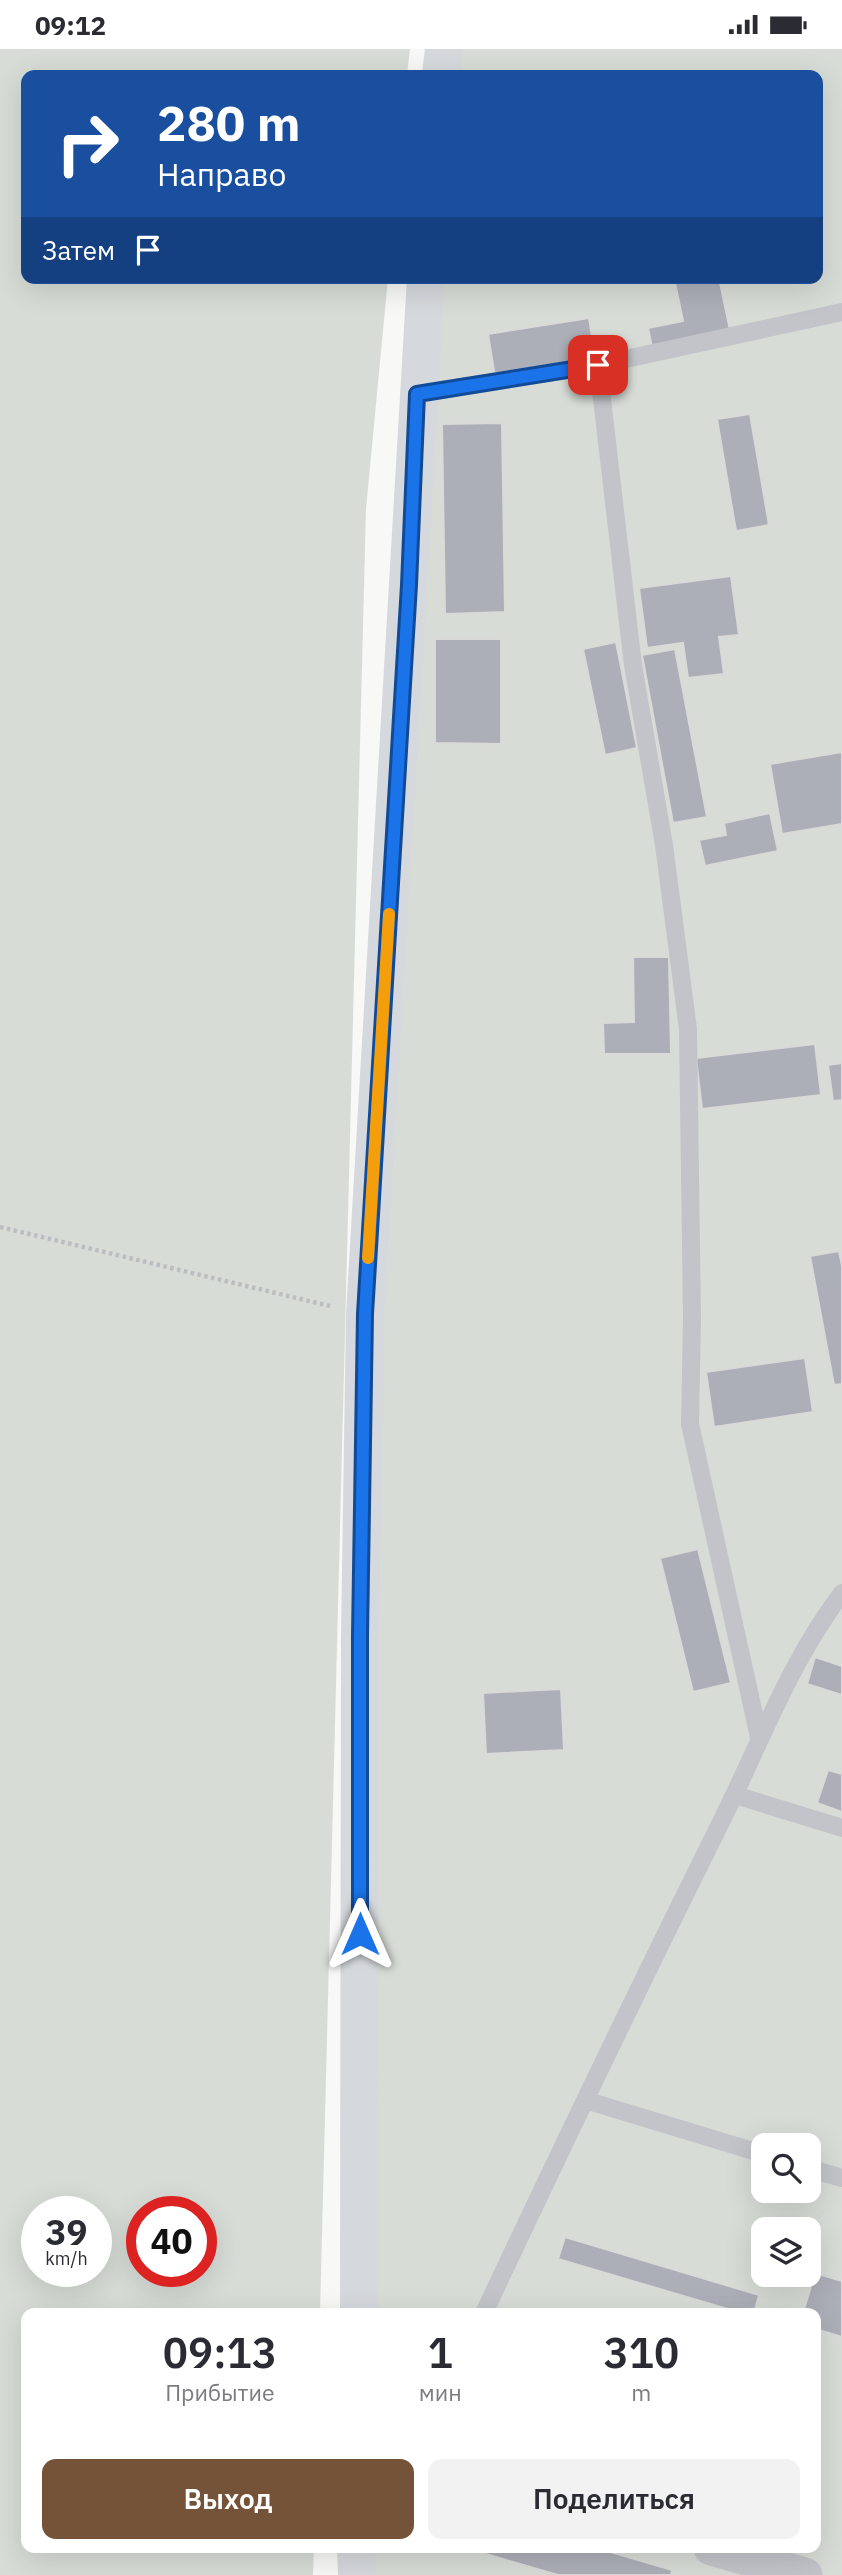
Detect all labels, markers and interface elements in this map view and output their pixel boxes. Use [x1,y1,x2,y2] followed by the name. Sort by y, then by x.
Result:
[35,8,106,42] text: 09:12
[157,91,301,154] text: 280 m
[42,98,133,189] icon: right
[157,153,286,195] text: Направо
[129,231,167,269] icon: arrive
[42,233,115,267] text: Затем
[568,335,628,395] pin
[579,346,617,384] icon: arrive
[323,1897,397,1971] position arrow
[751,2133,821,2287] map controls
[751,2133,821,2203] button: search
[126,2196,217,2287] speed limit sign: 40
[45,2209,88,2255] text: 39
[751,2217,821,2287] button: layers
[45,2247,88,2270] text: km/h
[163,2325,277,2380] text: 09:13
[428,2325,453,2380] text: 1
[604,2325,679,2380] text: 310
[165,2377,275,2407] text: Прибытие
[419,2377,462,2407] text: мин
[631,2377,651,2407] text: m
[42,2459,414,2539] button: Выход
[428,2459,800,2539] button: Поделиться

